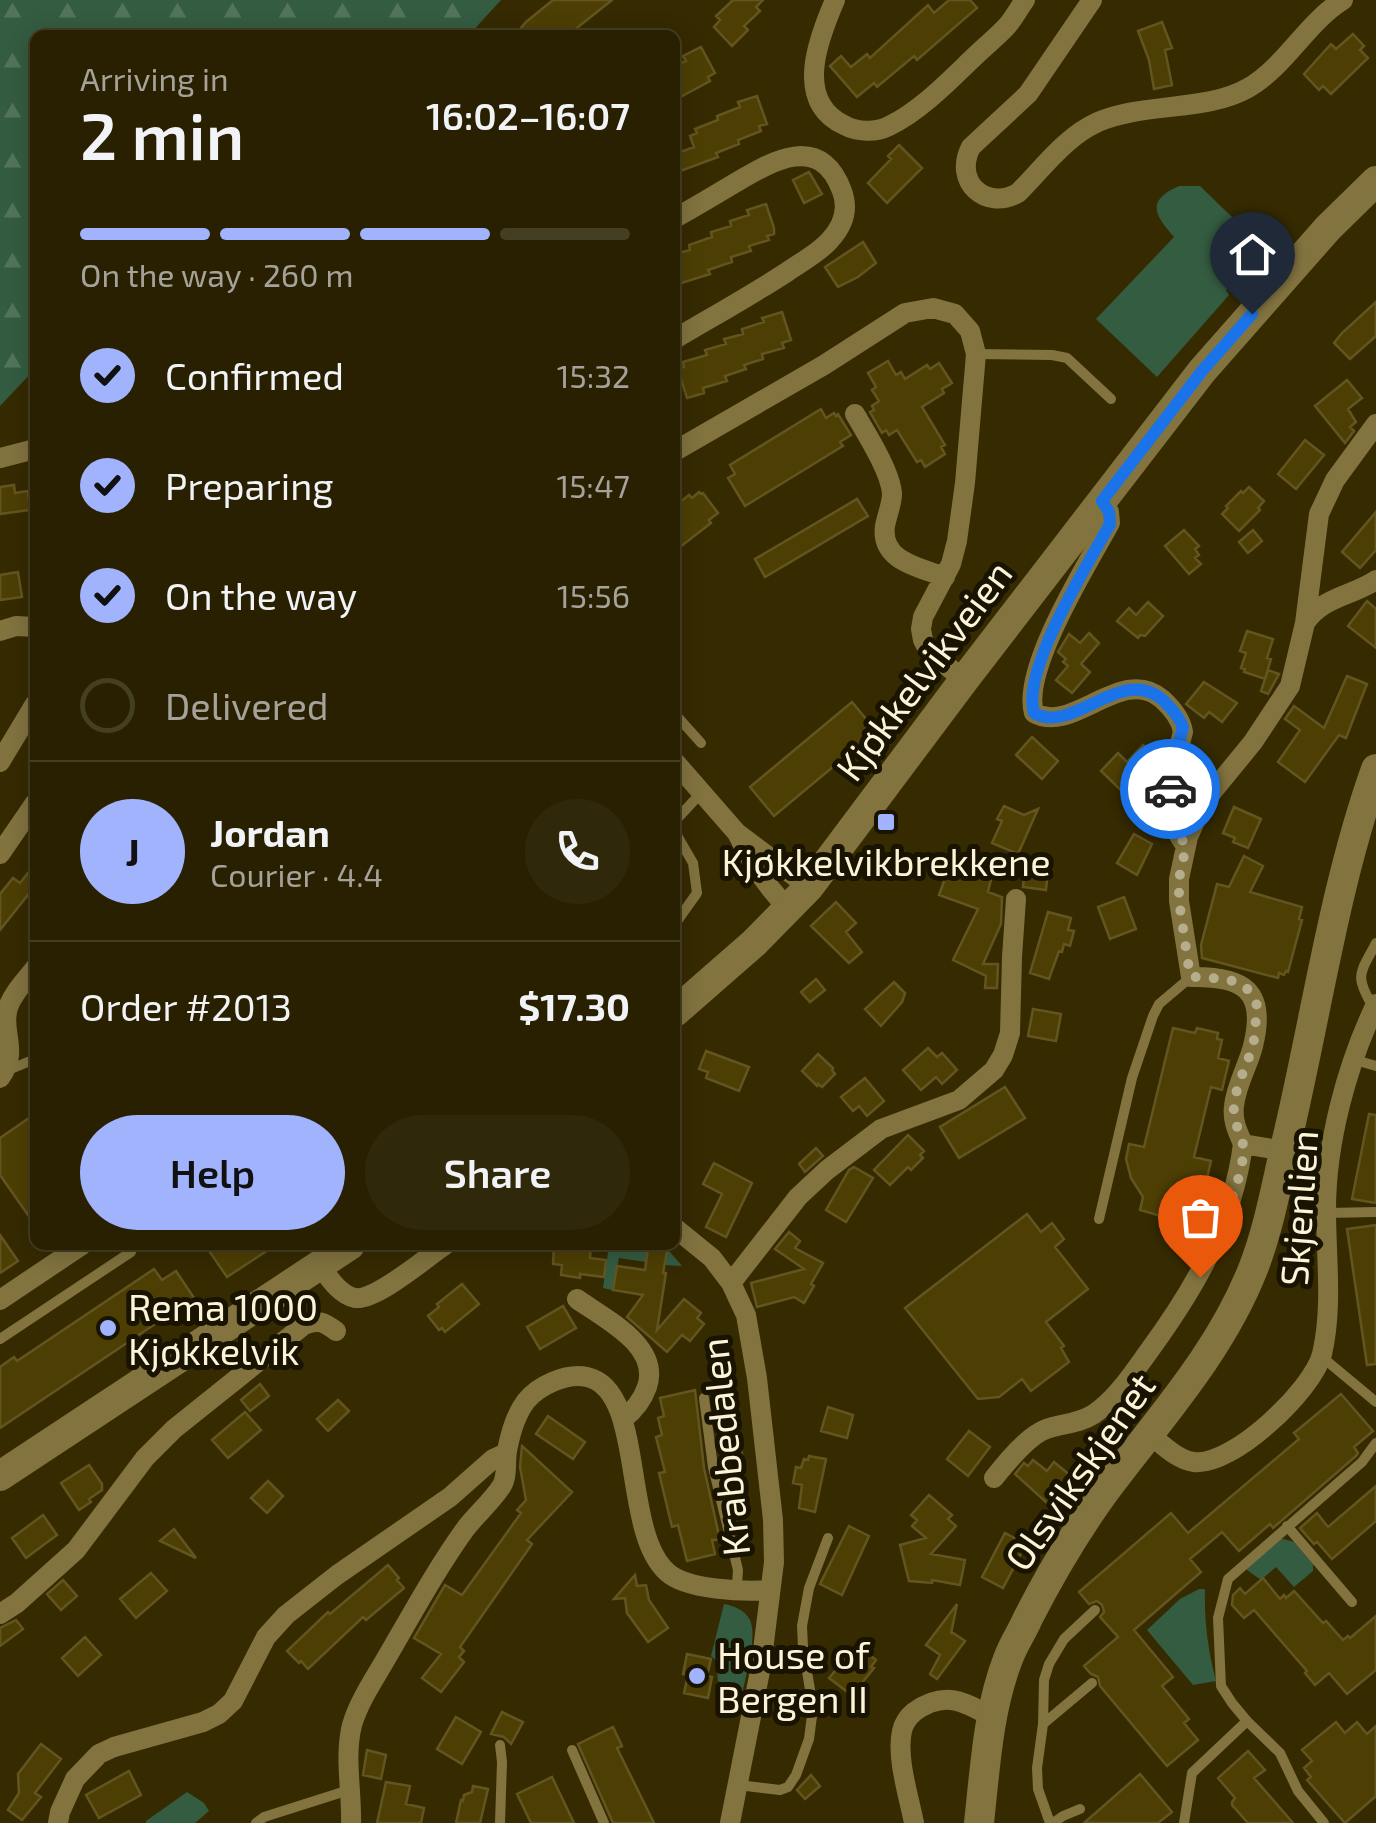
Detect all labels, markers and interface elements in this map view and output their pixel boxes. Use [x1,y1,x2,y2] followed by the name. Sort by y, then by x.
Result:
[80,59,229,97] text: Arriving in
[426,92,630,138] text: 16:02–16:07
[80,95,244,173] text: 2 min
[1210,212,1295,315] pin
[1225,227,1280,282] icon: home
[80,255,354,293] text: On the way · 260 m
[80,348,135,403] icon: check
[165,352,344,398] text: Confirmed
[557,356,630,394] text: 15:32
[80,458,135,513] icon: check
[165,462,333,508] text: Preparing
[556,466,630,504] text: 15:47
[825,551,1021,789] street label: Kjøkkelvikveien
[80,568,135,623] icon: check
[165,572,357,618] text: On the way
[557,576,630,614] text: 15:56
[165,682,329,728] text: Delivered
[1120,739,1220,839] courier
[1143,762,1198,817] icon: car
[525,799,630,904] button: phone
[210,809,330,855] text: Jordan
[875,811,897,833] marker: Kjøkkelvikbrekkene
[125,828,140,874] text: J
[721,838,1051,884] place label: Kjøkkelvikbrekkene
[210,855,383,893] text: Courier · 4.4
[80,983,292,1029] text: Order #2013
[518,983,630,1029] text: $17.30
[80,1115,345,1230] button: Help
[365,1115,630,1230] button: Share
[1270,1129,1326,1287] street label: Skjenlien
[1158,1175,1243,1278] pin
[1173,1190,1228,1245] icon: bag
[128,1283,318,1373] place label: Rema 1000 Kjøkkelvik
[97,1317,119,1339] marker: Rema 1000 Kjøkkelvik
[690,1336,758,1558] street label: Krabbedalen
[994,1363,1164,1579] street label: Olsvikskjenet
[717,1631,871,1721] place label: House of Bergen II
[686,1665,708,1687] marker: House of Bergen II

